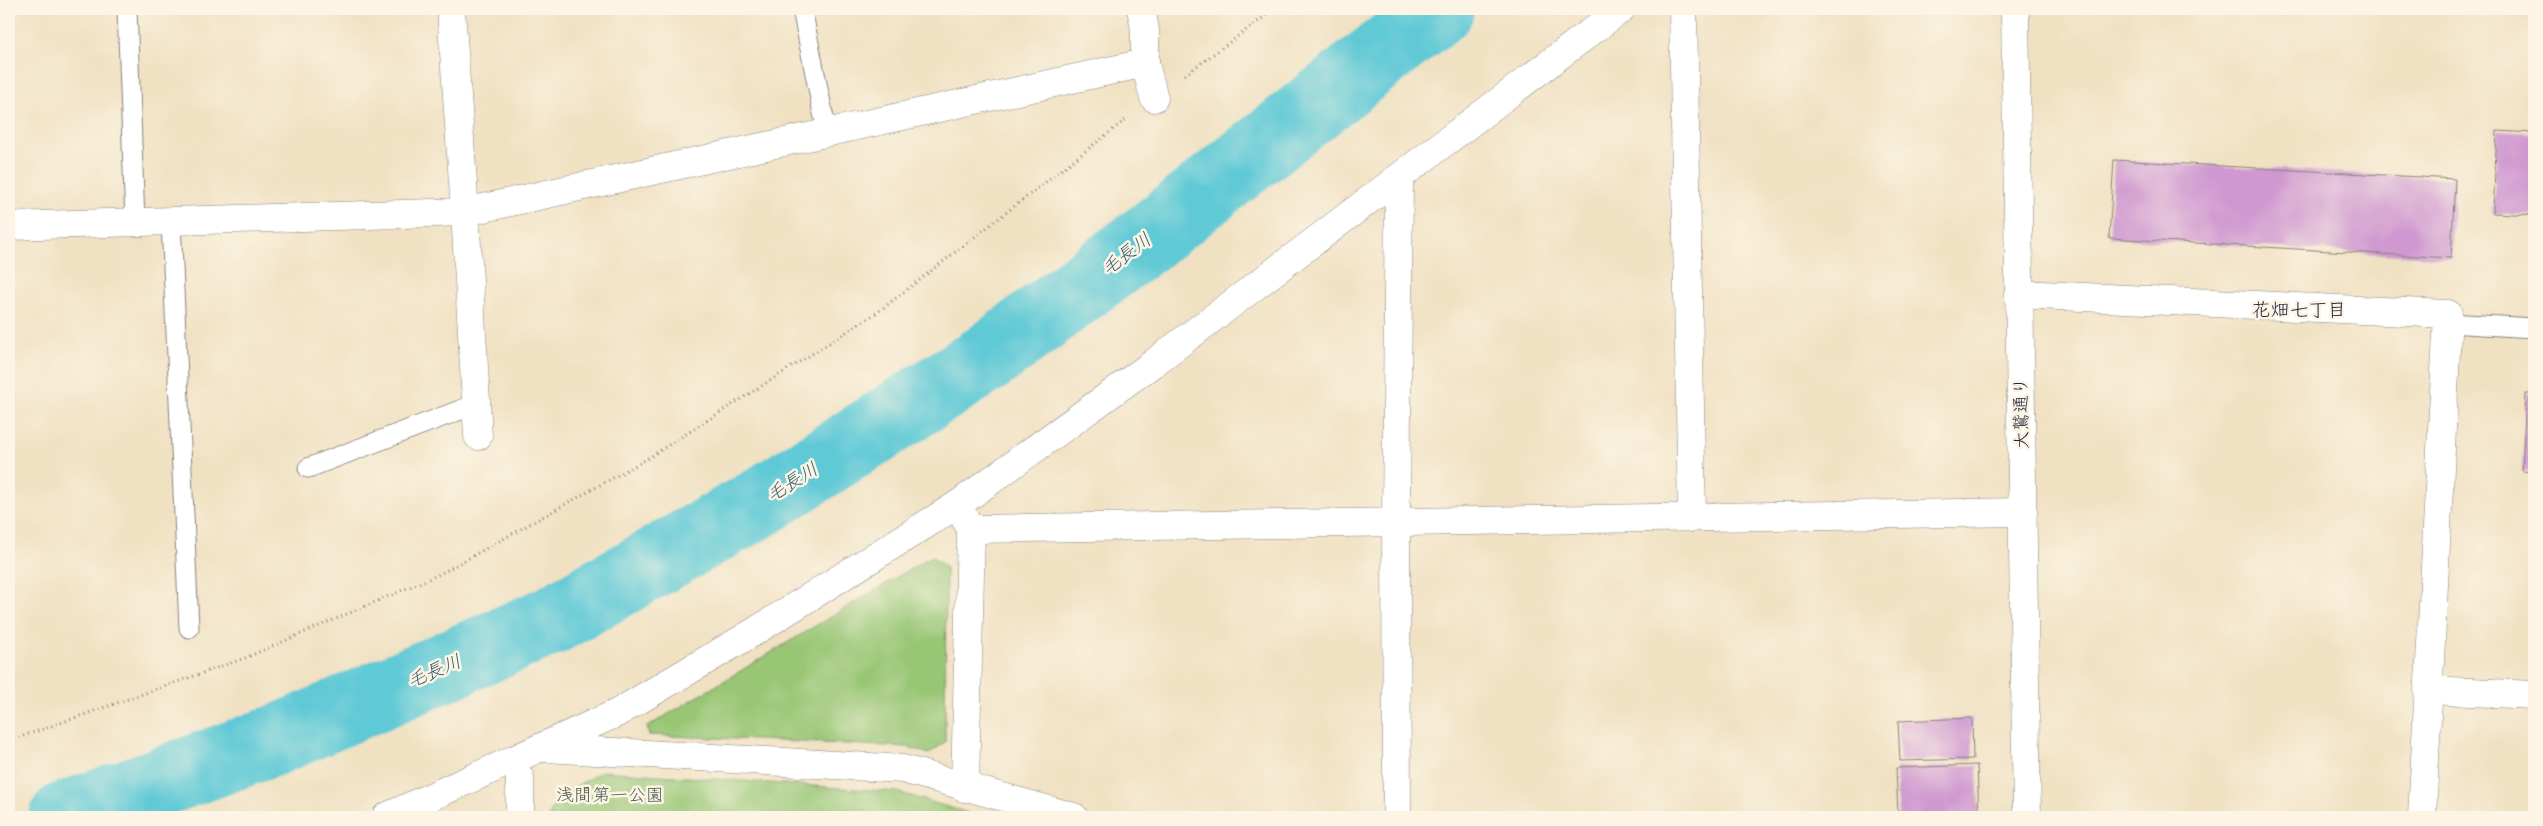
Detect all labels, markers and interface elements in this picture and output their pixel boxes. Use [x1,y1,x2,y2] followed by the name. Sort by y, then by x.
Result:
[1096,228,1156,280] water label: 毛長川
[2251,298,2347,321] district label: 花畑七丁目
[2009,377,2033,449] street label: 大鷲通り
[762,457,822,507] water label: 毛長川
[403,649,465,693] water label: 毛長川
[556,784,664,806] park label: 浅間第一公園

